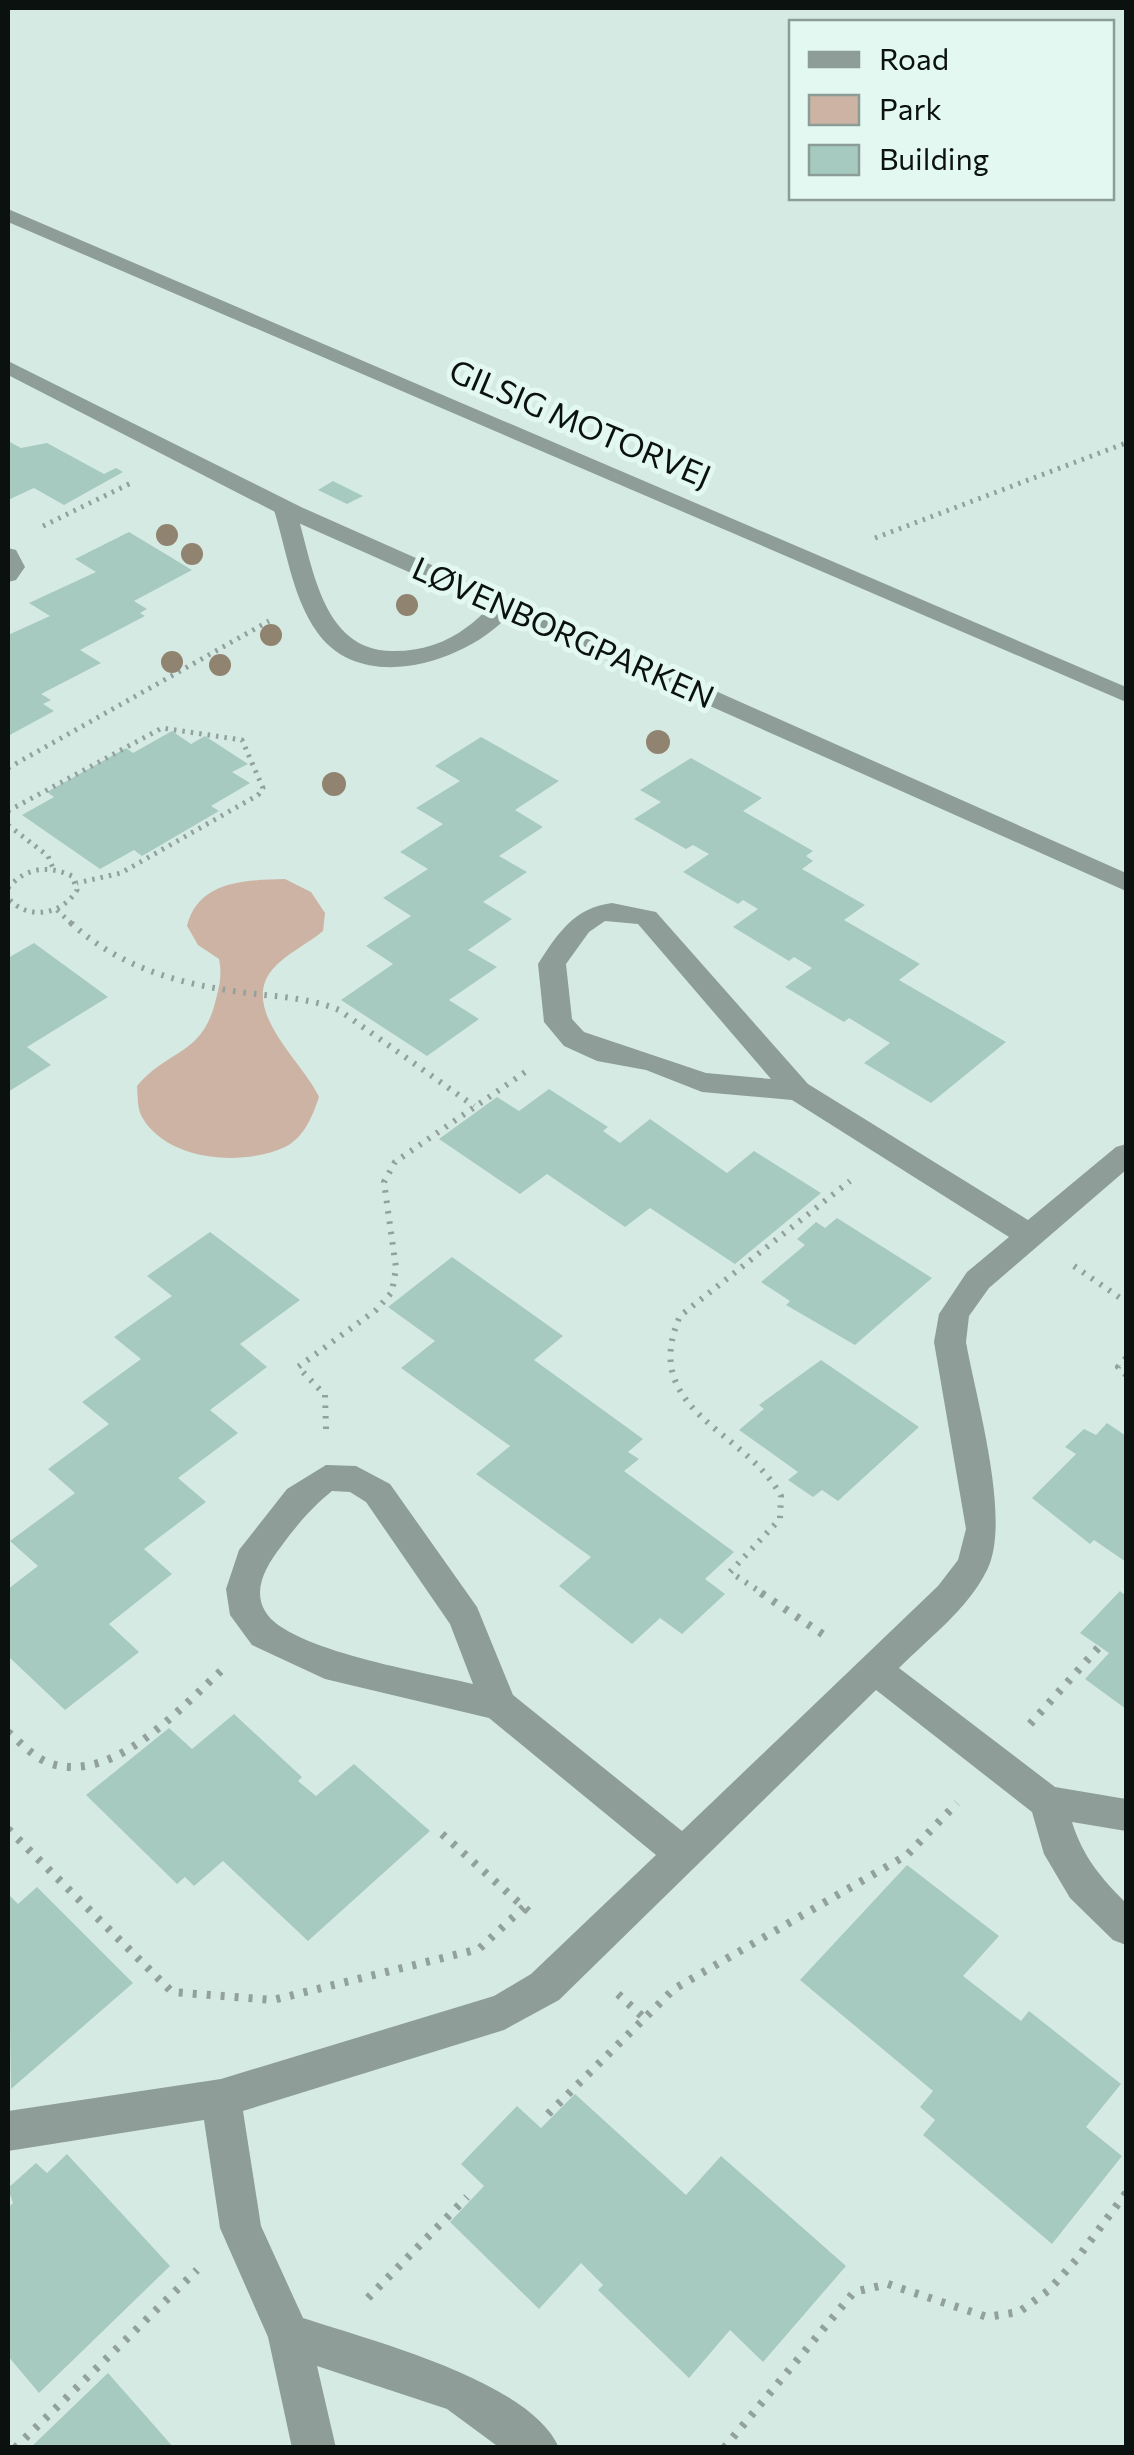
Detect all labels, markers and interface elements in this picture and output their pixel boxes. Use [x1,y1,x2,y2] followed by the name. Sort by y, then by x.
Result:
[789,20,1114,200] legend
[879,39,949,76] text: Road
[879,89,942,126] text: Park
[879,139,989,176] text: Building
[444,349,717,495] street label: GILSIG MOTORVEJ
[407,547,721,716] street label: LØVENBORGPARKEN

